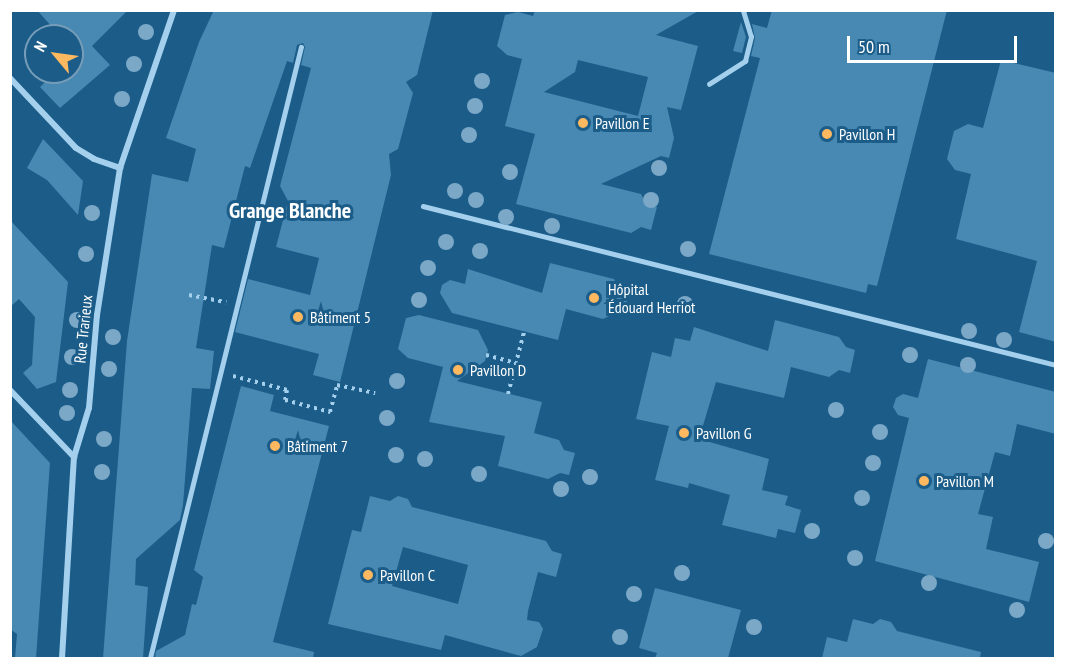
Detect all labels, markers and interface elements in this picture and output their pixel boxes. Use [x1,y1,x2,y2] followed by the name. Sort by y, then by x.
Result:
[24,24,84,84] north arrow
[850,24,1020,62] scale bar
[858,35,890,58] text: 50 m
[29,38,51,55] text: N
[595,113,650,133] place label: Pavillon E
[576,116,590,130] marker: Pavillon E
[839,124,895,144] place label: Pavillon H
[820,127,834,141] marker: Pavillon H
[229,198,351,224] district label: Grange Blanche
[608,279,695,317] place label: Hôpital Édouard Herriot
[585,289,603,307] marker: Hôpital Édouard Herriot
[70,294,96,364] street label: Rue Trarieux
[310,307,371,327] place label: Bâtiment 5
[291,310,305,324] marker: Bâtiment 5
[470,360,526,380] place label: Pavillon D
[451,363,465,377] marker: Pavillon D
[696,423,752,443] place label: Pavillon G
[677,426,691,440] marker: Pavillon G
[287,436,348,456] place label: Bâtiment 7
[268,439,282,453] marker: Bâtiment 7
[936,471,994,491] place label: Pavillon M
[917,474,931,488] marker: Pavillon M
[380,565,435,585] place label: Pavillon C
[361,568,375,582] marker: Pavillon C

